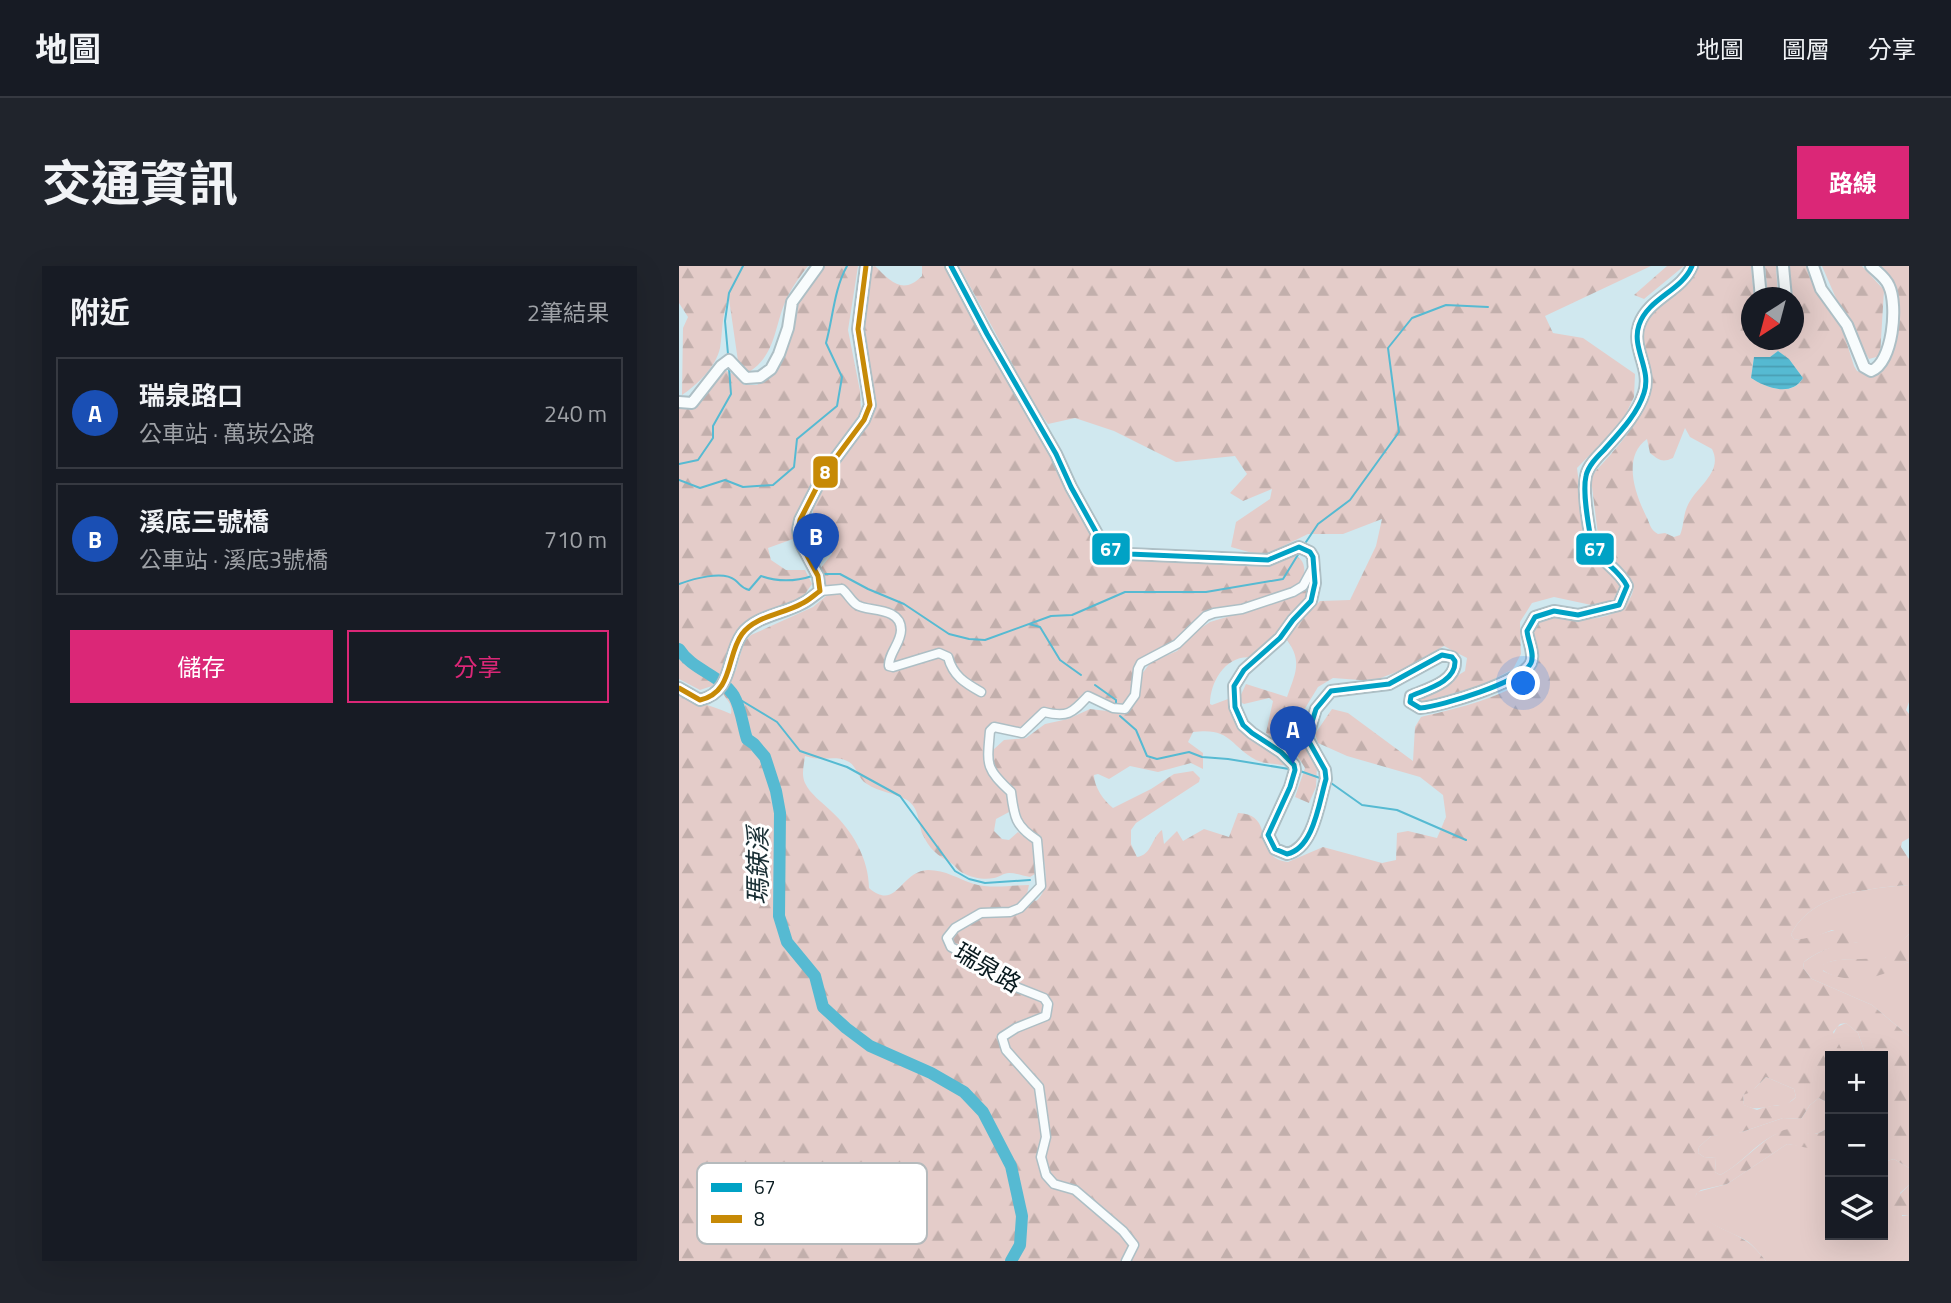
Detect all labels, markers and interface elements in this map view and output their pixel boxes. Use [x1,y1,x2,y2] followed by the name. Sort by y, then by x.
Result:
[35,24,101,74] text: 地圖
[1696,31,1744,67] text: 地圖
[1782,31,1830,67] text: 圖層
[1868,31,1916,67] text: 分享
[42,145,238,220] text: 交通資訊
[1797,146,1909,219] button: 路線
[1741,287,1804,350] north arrow
[70,289,130,335] text: 附近
[527,295,609,330] text: 2筆結果
[139,376,243,415] text: 瑞泉路口
[88,396,102,431] text: A
[544,396,607,431] text: 240 m
[139,416,315,451] text: 公車站 · 萬崁公路
[812,455,839,489] line badge: 8
[820,457,831,486] text: 8
[139,502,269,541] text: 溪底三號橋
[793,513,839,571] pin: B
[88,522,102,557] text: B
[544,522,607,557] text: 710 m
[1091,532,1131,566] line badge: 67
[1575,532,1615,566] line badge: 67
[1100,534,1122,563] text: 67
[1584,534,1606,563] text: 67
[139,542,328,577] text: 公車站 · 溪底3號橋
[70,630,333,703] button: 儲存
[347,630,609,703] button: 分享
[1506,666,1540,700] your location
[1270,706,1316,764] pin: A
[738,823,777,905] water label: 瑪鋉溪
[948,933,1028,1001] street label: 瑞泉路
[1825,1051,1888,1240] map controls
[1825,1051,1888,1114] button: +
[1825,1114,1888,1177] button: −
[697,1163,927,1244] legend
[754,1172,775,1201] text: 67
[1825,1177,1888,1240] button: layers
[754,1204,765,1233] text: 8

